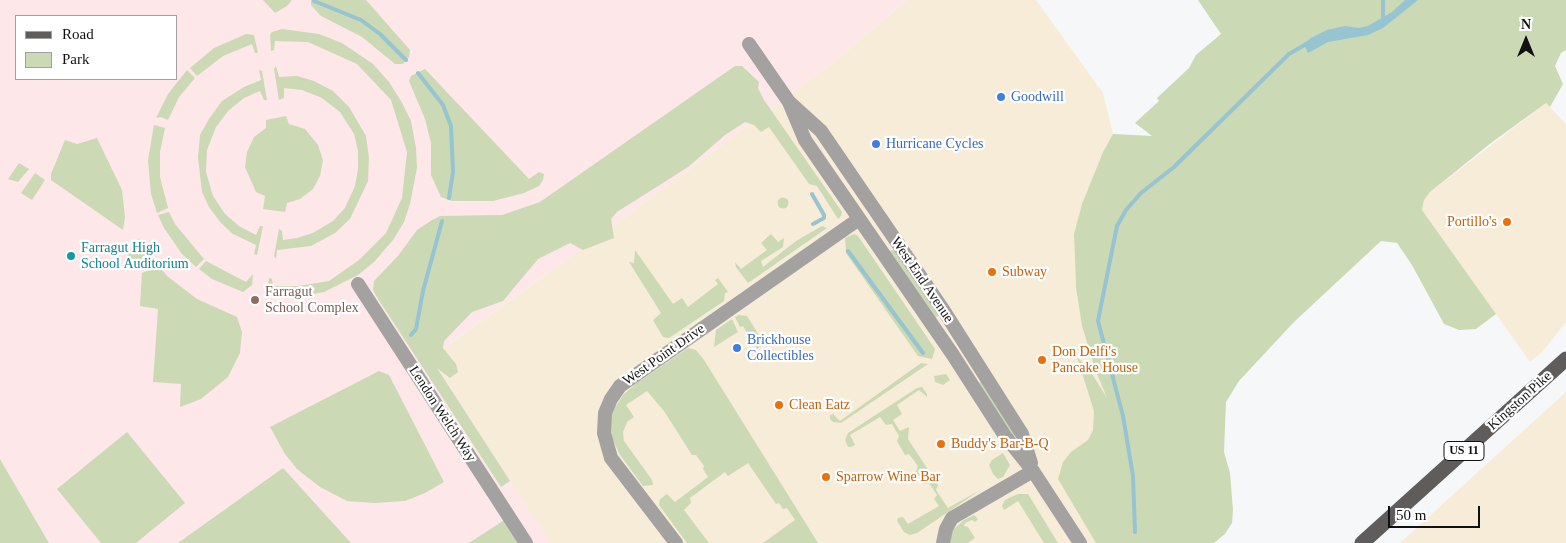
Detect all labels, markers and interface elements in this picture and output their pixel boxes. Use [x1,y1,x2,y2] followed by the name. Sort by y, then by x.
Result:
[15,15,178,80] legend
[1501,15,1551,65] north arrow
[1521,17,1531,32] text: N
[62,26,94,42] text: Road
[62,51,90,67] text: Park
[1011,89,1064,105] place label: Goodwill
[995,91,1007,103] marker: Goodwill
[886,136,984,152] place label: Hurricane Cycles
[870,138,882,150] marker: Hurricane Cycles
[1447,214,1497,230] place label: Portillo's
[1501,216,1513,228] marker: Portillo's
[887,234,957,326] street label: West End Avenue
[81,240,189,272] place label: Farragut High School Auditorium
[65,250,77,262] marker: Farragut High School Auditorium
[1002,264,1047,280] place label: Subway
[986,266,998,278] marker: Subway
[265,284,359,316] place label: Farragut School Complex
[249,294,261,306] marker: Farragut School Complex
[620,321,708,389] street label: West Point Drive
[747,332,814,364] place label: Brickhouse Collectibles
[731,342,743,354] marker: Brickhouse Collectibles
[1052,344,1138,377] place label: Don Delfi's Pancake House
[1036,354,1048,366] marker: Don Delfi's Pancake House
[405,363,479,465] street label: Lendon Welch Way
[1485,368,1555,434] street label: Kingston Pike
[789,397,850,413] place label: Clean Eatz
[773,399,785,411] marker: Clean Eatz
[951,436,1049,452] place label: Buddy's Bar-B-Q
[935,438,947,450] marker: Buddy's Bar-B-Q
[1444,442,1484,461] road number: US 11
[836,469,940,485] place label: Sparrow Wine Bar
[820,471,832,483] marker: Sparrow Wine Bar
[1391,496,1484,528] scale bar
[1396,507,1426,523] text: 50 m

